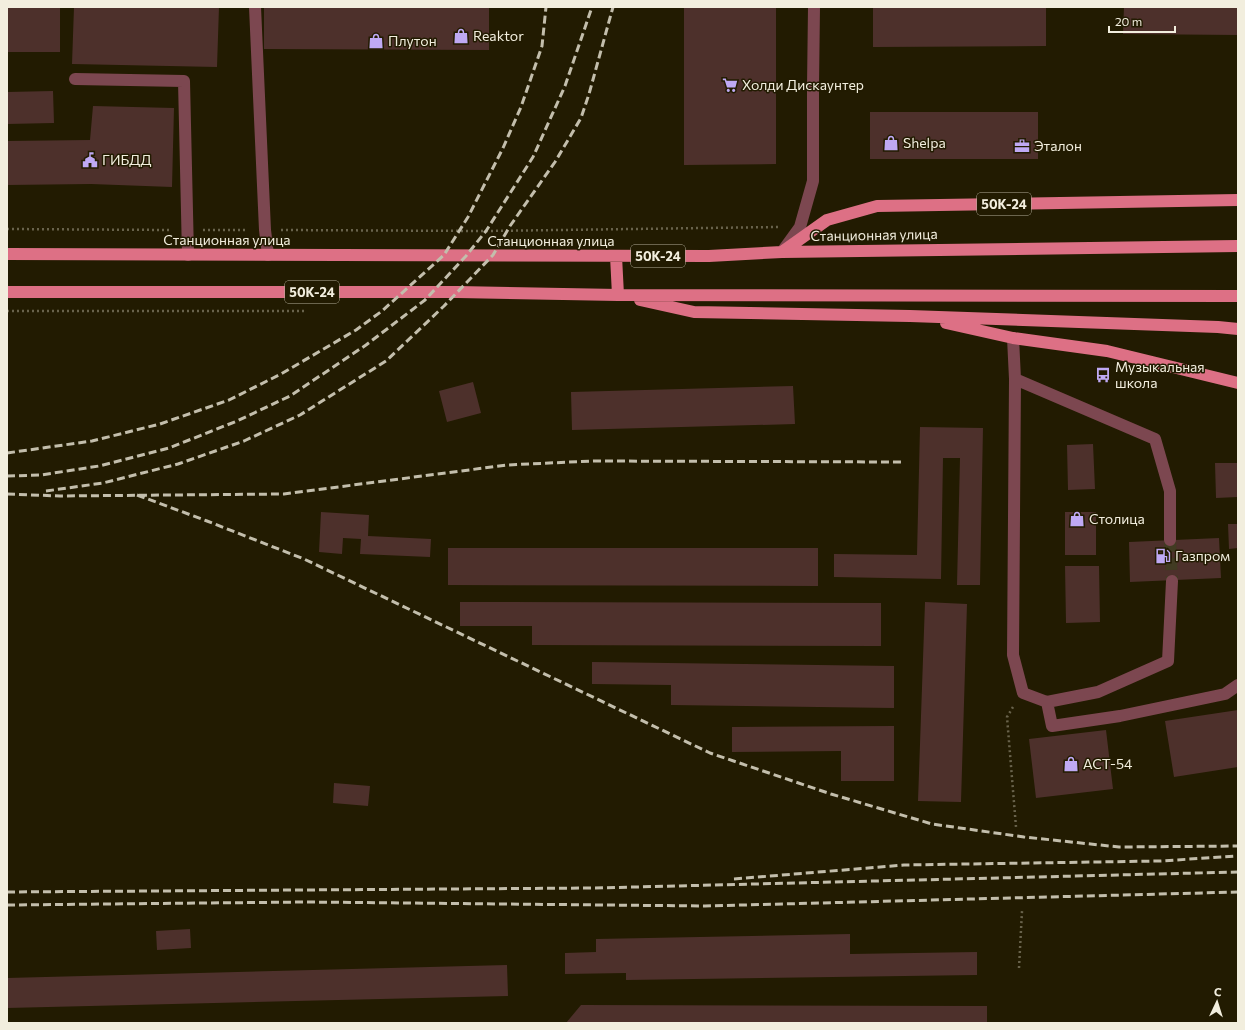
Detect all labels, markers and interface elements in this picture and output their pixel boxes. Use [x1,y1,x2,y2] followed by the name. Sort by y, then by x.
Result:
[1109,8,1175,34] scale bar
[1115,14,1142,28] text: 20 m
[452,27,470,45] shop icon: Reaktor
[473,27,524,44] place label: Reaktor
[367,32,385,50] shop icon: Плутон
[388,32,437,49] place label: Плутон
[721,76,739,94] supermarket icon: Холди Дискаунтер
[742,76,864,93] place label: Холди Дискаунтер
[882,134,900,152] shop icon: Shelpa
[903,134,946,151] place label: Shelpa
[1013,137,1031,155] office icon: Эталон
[1034,137,1082,154] place label: Эталон
[81,151,99,169] public building icon: ГИБДД
[102,151,151,168] place label: ГИБДД
[977,193,1031,215] road number: 50К-24
[810,225,938,244] street label: Станционная улица
[163,231,291,248] street label: Станционная улица
[487,232,615,249] street label: Станционная улица
[631,245,685,267] road number: 50К-24
[285,281,339,303] road number: 50К-24
[1115,358,1205,391] place label: Музыкальная школа
[1094,366,1112,384] bus stop icon: Музыкальная школа
[1068,510,1086,528] shop icon: Столица
[1089,510,1145,527] place label: Столица
[1154,547,1172,565] fuel station icon: Газпром
[1175,547,1230,564] place label: Газпром
[1062,755,1080,773] shop icon: АСТ-54
[1083,755,1133,772] place label: АСТ-54
[1197,982,1237,1022] north arrow
[1214,985,1222,998] text: С

